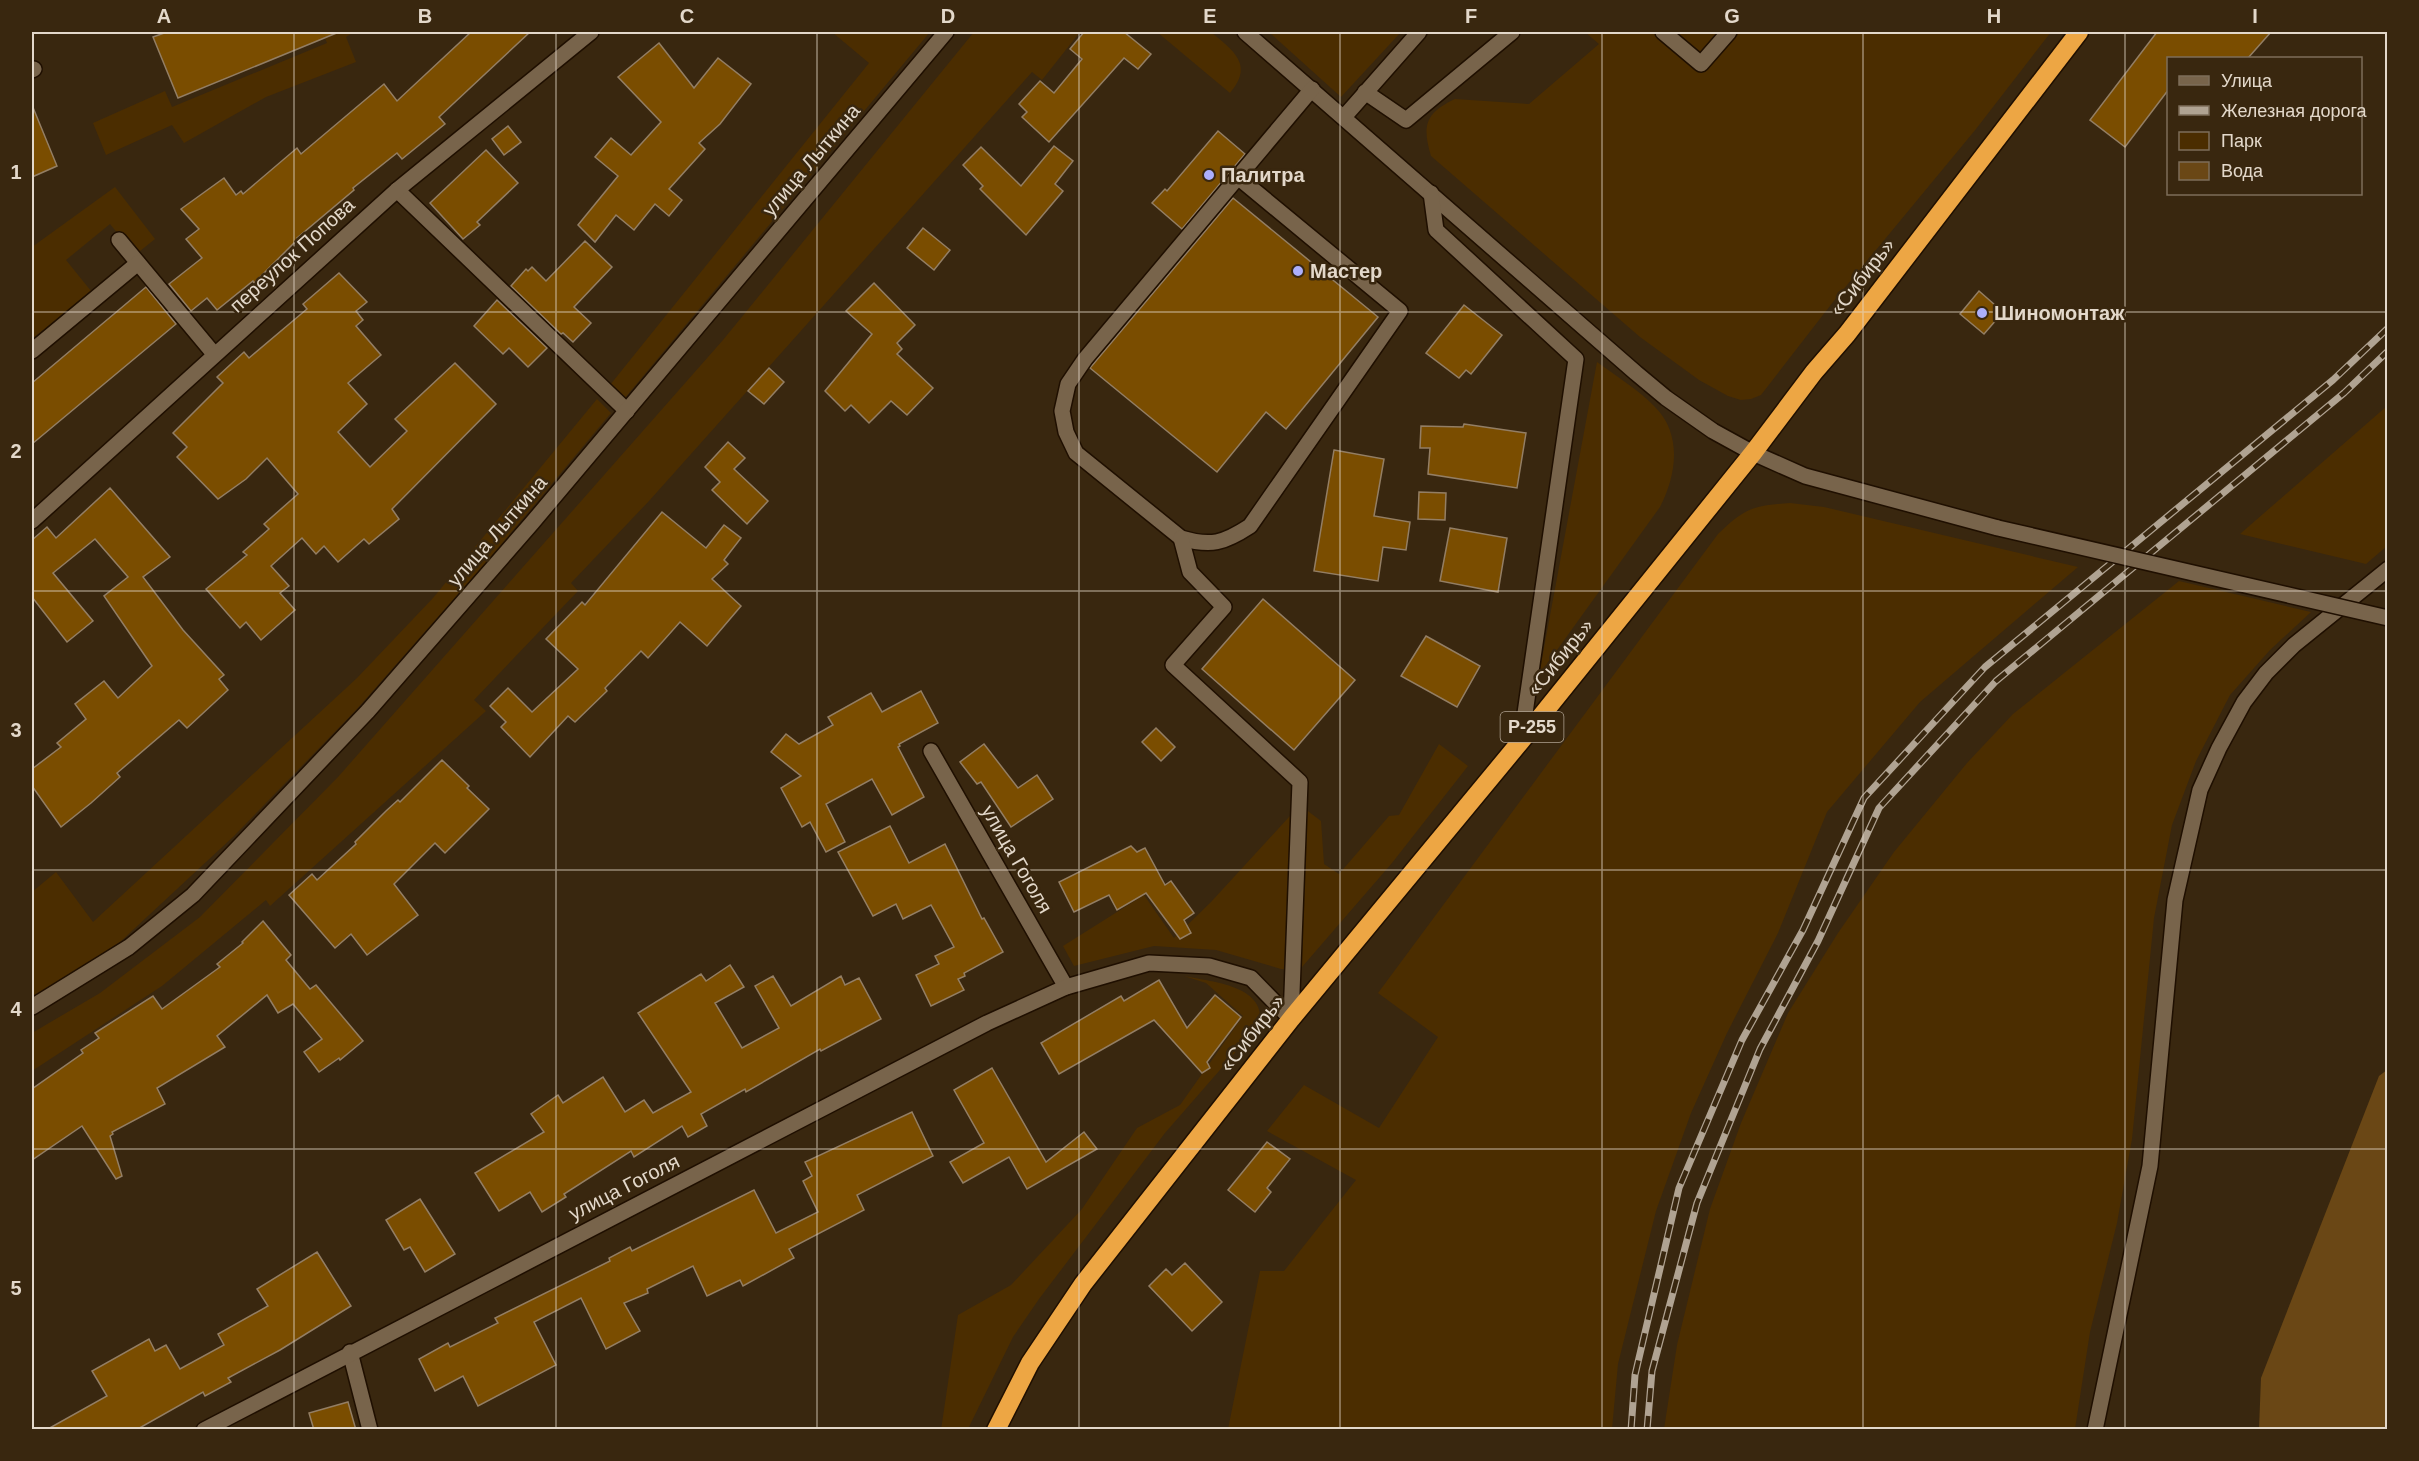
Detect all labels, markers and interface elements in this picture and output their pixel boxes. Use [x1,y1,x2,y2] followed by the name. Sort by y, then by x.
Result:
[157,5,171,27] text: A
[418,5,432,27] text: B
[680,5,694,27] text: C
[941,5,955,27] text: D
[1203,5,1217,27] text: E
[1465,5,1477,27] text: F
[1724,5,1740,27] text: G
[1987,5,2001,27] text: H
[2252,5,2258,27] text: I
[2167,57,2362,195] legend
[2221,71,2273,91] text: Улица
[758,99,865,220] street label: улица Лыткина
[2221,101,2368,121] text: Железная дорога
[2221,131,2262,151] text: Парк
[10,161,22,183] text: 1
[2221,161,2264,181] text: Вода
[1221,164,1306,186] place label: Палитра
[1202,168,1216,182] marker: Палитра
[225,193,359,317] street label: переулок Попова
[1825,234,1899,320] street label: «Сибирь»
[1310,260,1382,282] place label: Мастер
[1291,264,1305,278] marker: Мастер
[1994,302,2125,324] place label: Шиномонтаж
[1975,306,1989,320] marker: Шиномонтаж
[10,440,22,462] text: 2
[443,471,552,591] street label: улица Лыткина
[1522,614,1598,700] street label: «Сибирь»
[1500,712,1564,742] road number: Р-255
[10,719,22,741] text: 3
[977,801,1057,917] street label: улица Гоголя
[1215,990,1289,1076] street label: «Сибирь»
[10,998,22,1020] text: 4
[565,1150,683,1224] street label: улица Гоголя
[10,1277,22,1299] text: 5

